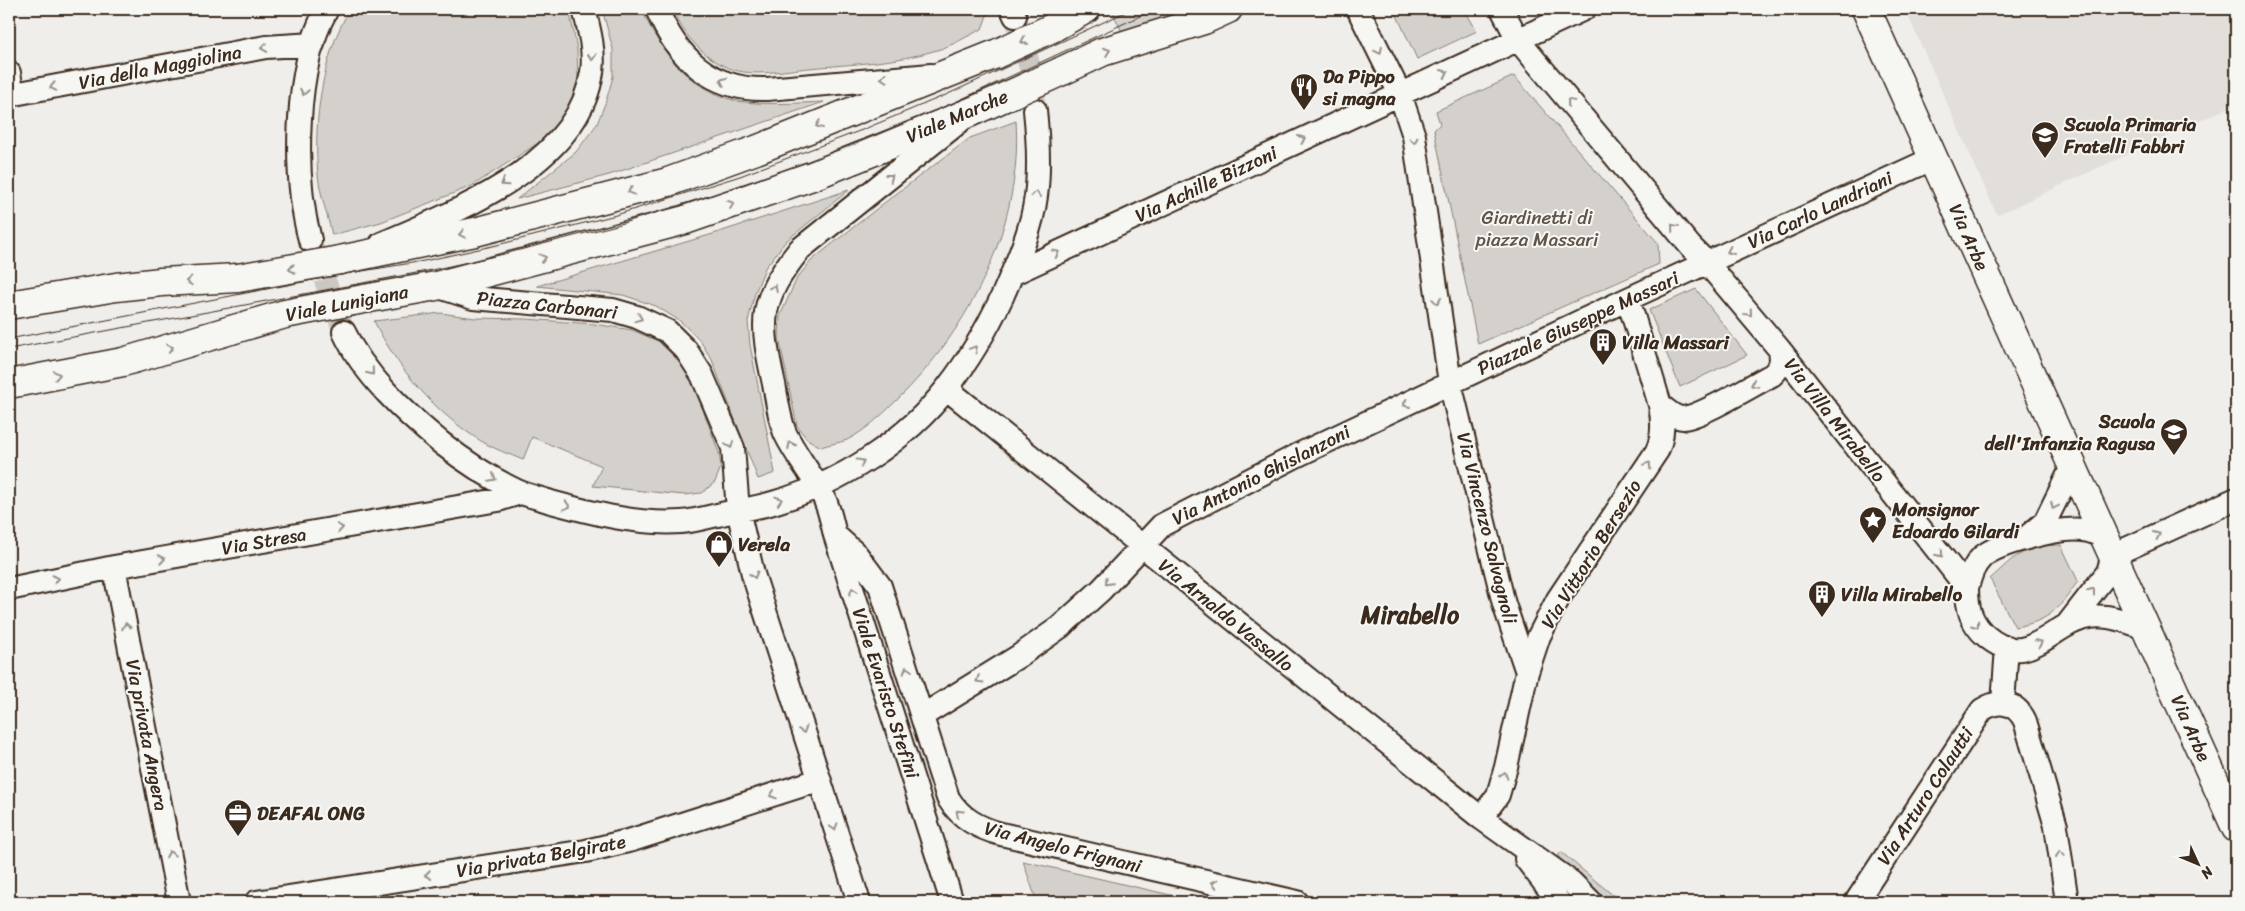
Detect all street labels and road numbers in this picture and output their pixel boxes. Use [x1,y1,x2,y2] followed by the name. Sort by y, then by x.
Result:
[76,35,245,99] street label: Via della Maggiolina
[901,80,1014,152] street label: Viale Marche
[1129,136,1283,231] street label: Via Achille Bizzoni
[1742,162,1899,258] street label: Via Carlo Landriani
[1940,198,1998,276] street label: Via Arbe
[1471,261,1685,384] street label: Piazzale Giuseppe Massari
[283,275,412,331] street label: Viale Lunigiana
[475,281,620,329] street label: Piazza Carbonari
[1775,350,1895,490] street label: Via Villa Mirabello
[1166,415,1357,534] street label: Via Antonio Ghislanzoni
[1447,429,1527,628] street label: Via Vincenzo Salvagnoli
[1532,472,1651,635] street label: Via Vittorio Bersezio
[219,517,309,565] street label: Via Stresa
[1151,550,1302,681] street label: Via Arnaldo Vassallo
[843,603,929,783] street label: Viale Evaristo Stefini
[116,656,178,814] street label: Via privata Angera
[2162,689,2220,767] street label: Via Arbe
[1868,719,1983,872] street label: Via Arturo Colautti
[981,812,1146,883] street label: Via Angelo Frignani
[454,825,628,887] street label: Via privata Belgirate

